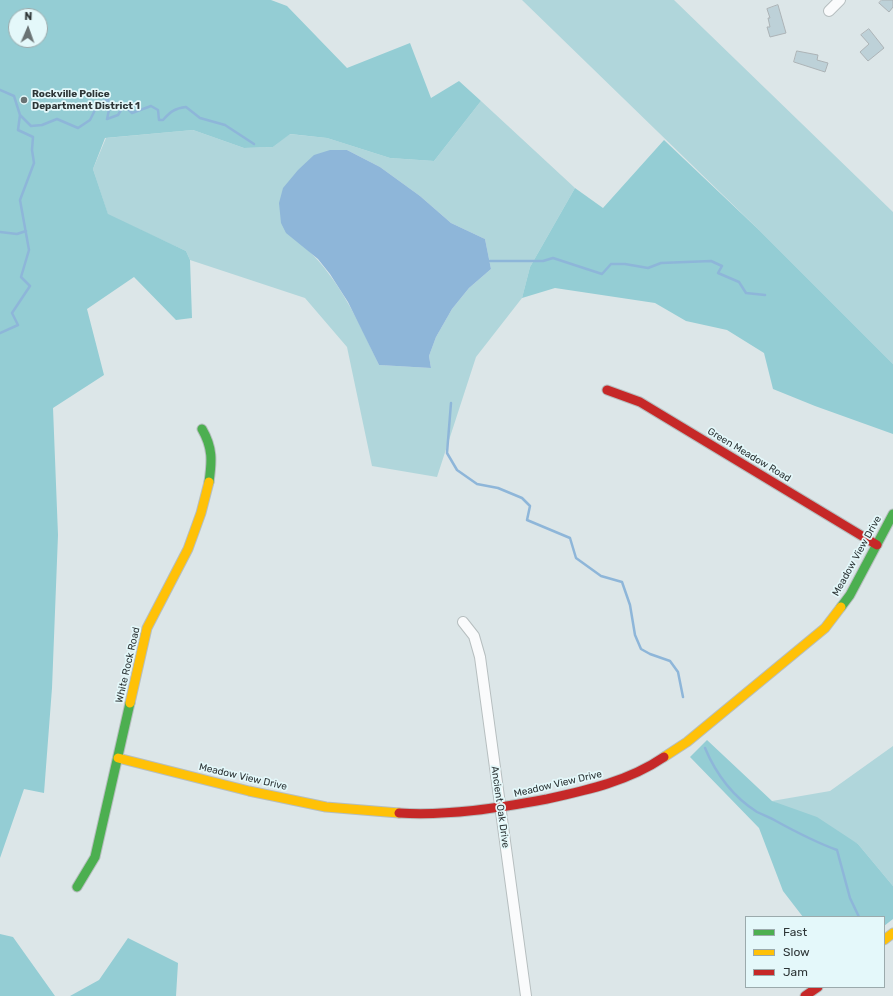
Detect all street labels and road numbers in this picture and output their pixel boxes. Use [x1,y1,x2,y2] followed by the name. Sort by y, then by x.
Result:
[705,425,793,485] street label: Green Meadow Road
[830,514,884,598] street label: Meadow View Drive
[113,626,143,704] street label: White Rock Road
[198,761,288,793] street label: Meadow View Drive
[488,765,512,849] street label: Ancient Oak Drive
[513,768,603,800] street label: Meadow View Drive

